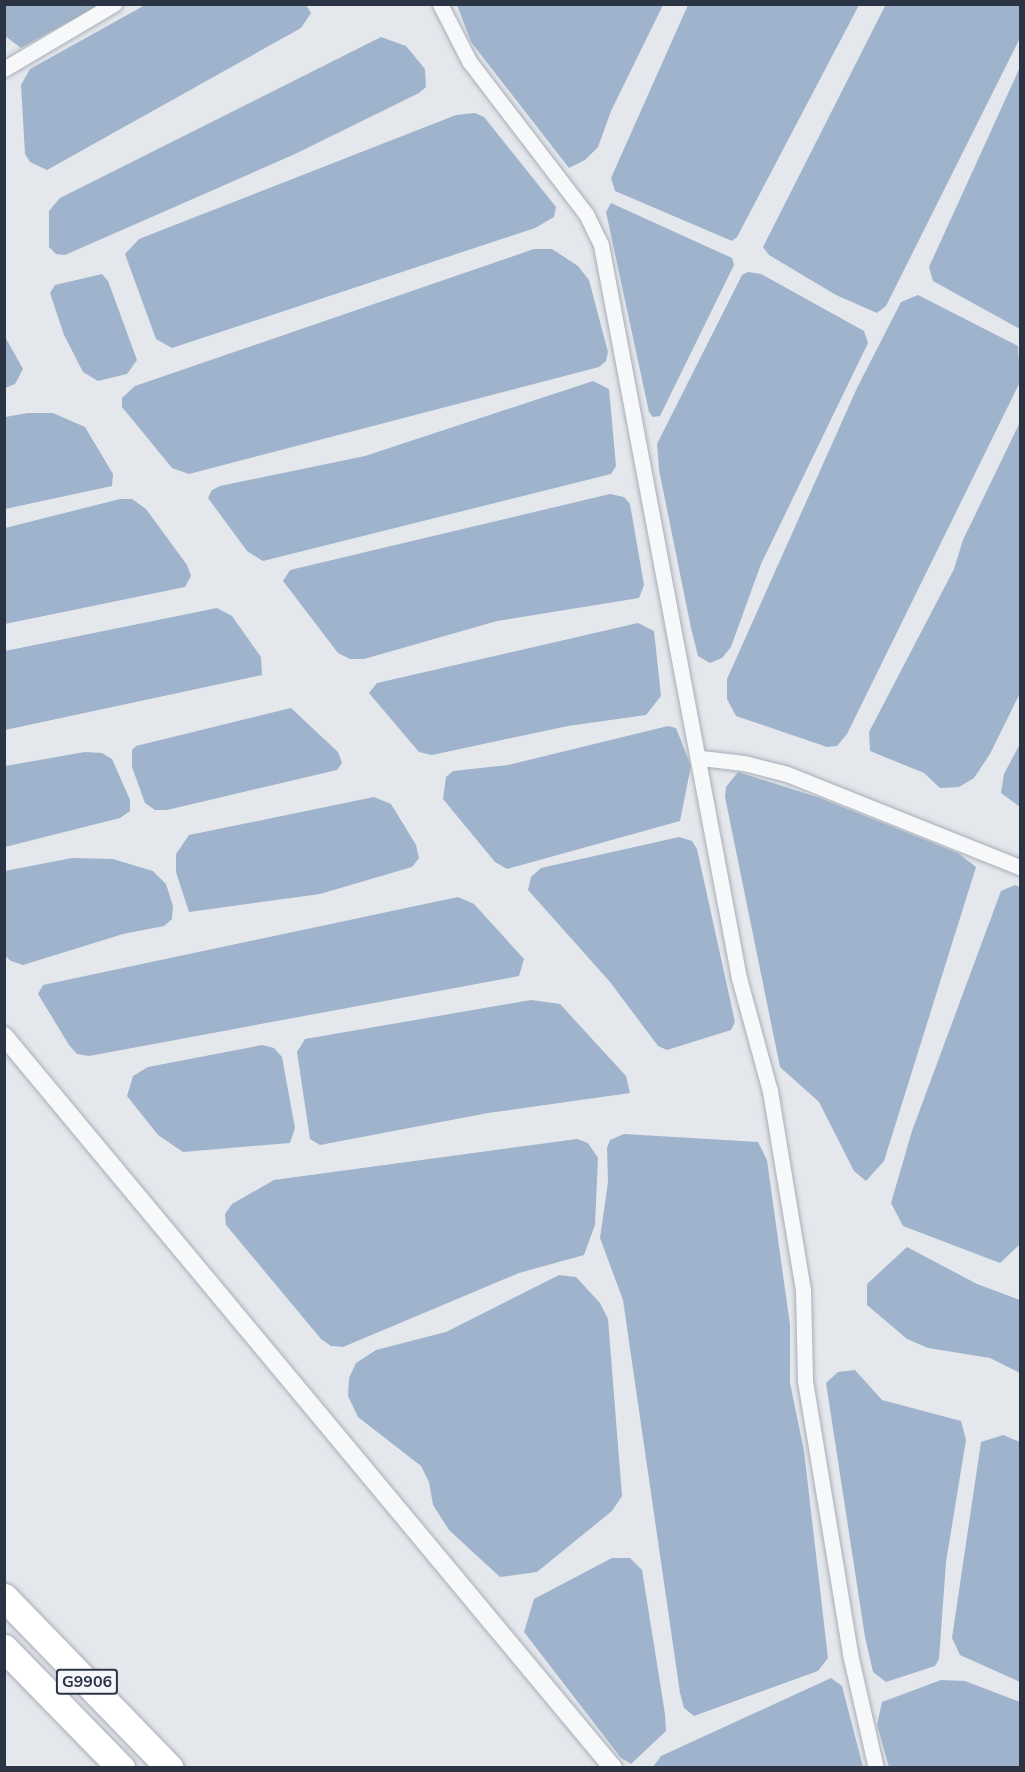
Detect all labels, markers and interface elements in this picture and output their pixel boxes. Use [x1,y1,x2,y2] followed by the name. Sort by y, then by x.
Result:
[56,1669,118,1695] road number: G9906

